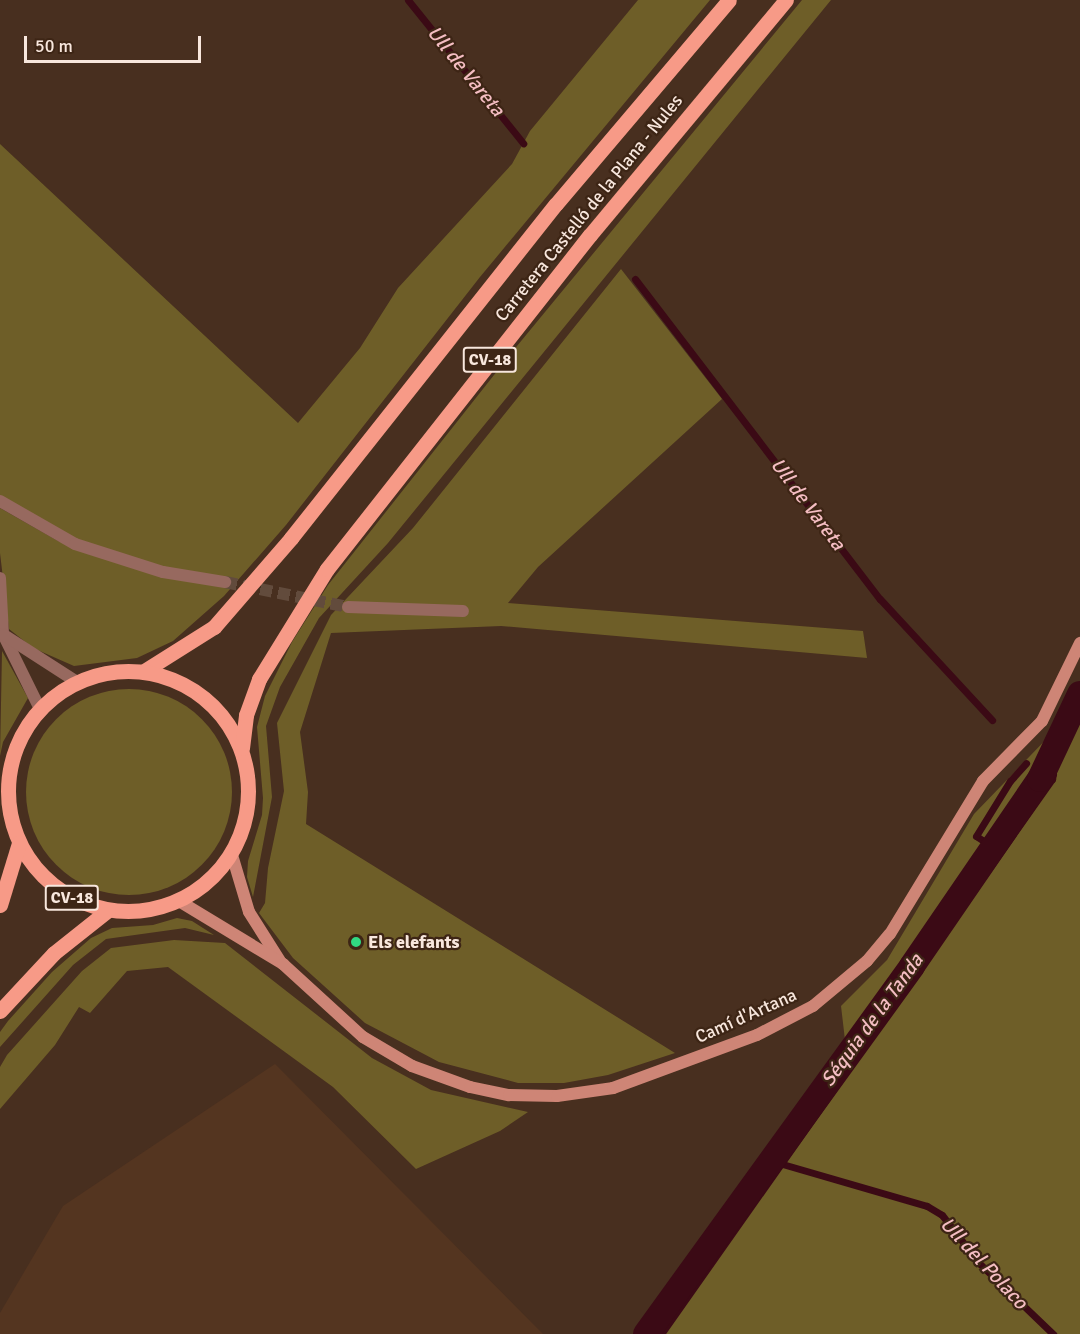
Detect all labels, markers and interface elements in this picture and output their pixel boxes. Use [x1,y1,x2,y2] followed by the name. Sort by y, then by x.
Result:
[422,21,510,121] water label: Ull de Vareta
[27,24,204,62] scale bar
[35,35,73,57] text: 50 m
[491,90,687,326] street label: Carretera Castelló de la Plana - Nules
[462,347,518,373] road number: CV-18
[766,453,850,555] water label: Ull de Vareta
[44,885,100,911] road number: CV-18
[368,931,460,953] place label: Els elefants
[349,935,363,949] marker: Els elefants
[816,949,928,1091] water label: Séquia de la Tanda
[692,984,800,1048] street label: Camí d'Artana
[935,1212,1033,1314] water label: Ull del Polaco

